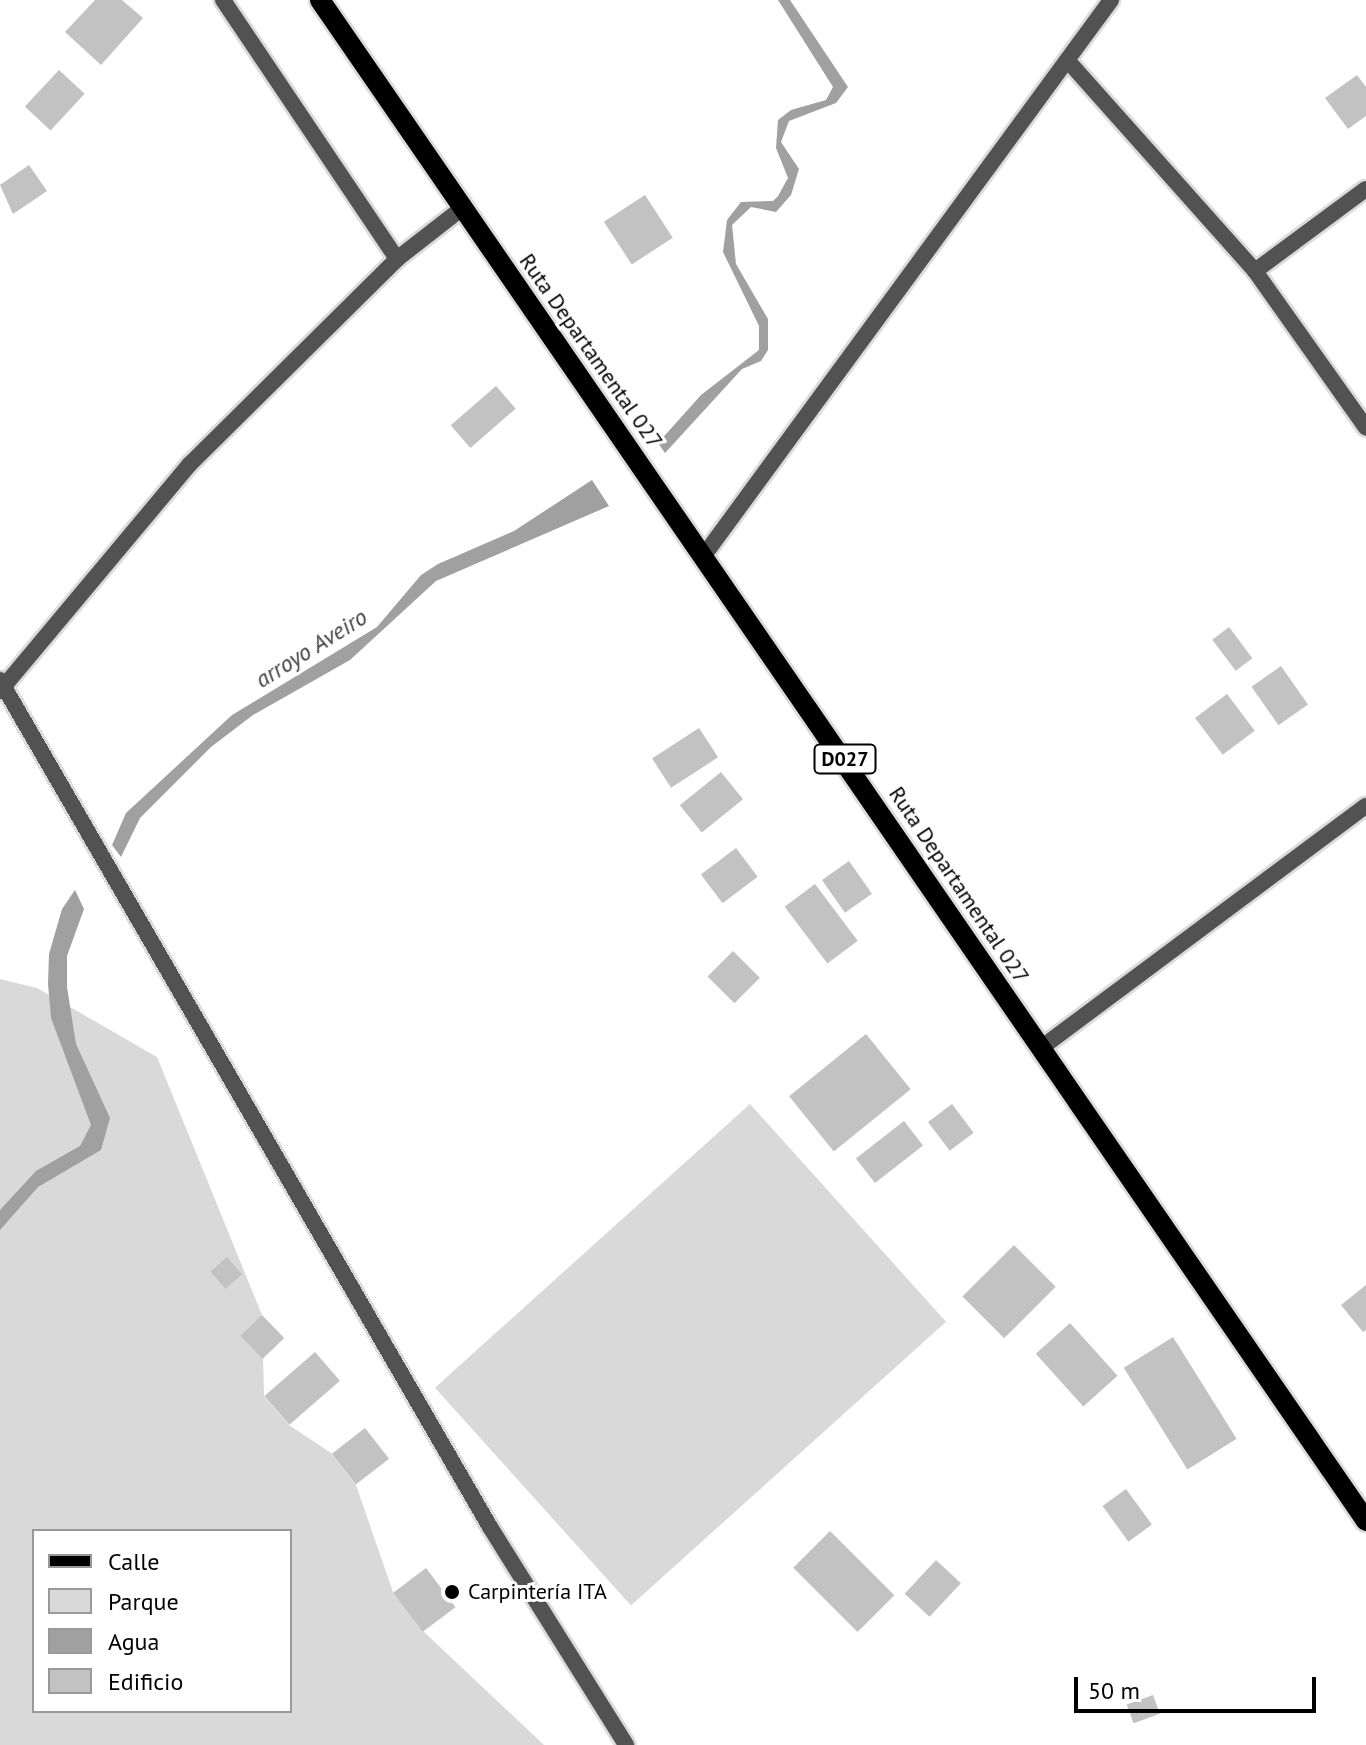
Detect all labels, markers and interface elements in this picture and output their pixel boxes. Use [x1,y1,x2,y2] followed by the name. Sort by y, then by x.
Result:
[514,249,668,453] street label: Ruta Departamental 027
[249,602,373,694] water label: arroyo Aveiro
[813,743,877,775] road number: D027
[883,782,1035,988] street label: Ruta Departamental 027
[32,1529,292,1713] legend
[108,1546,159,1577] text: Calle
[468,1579,607,1605] place label: Carpintería ITA
[443,1583,461,1601] marker: Carpintería ITA
[108,1586,179,1617] text: Parque
[108,1626,159,1657] text: Agua
[1078,1661,1320,1711] scale bar
[108,1666,183,1697] text: Edificio
[1088,1675,1140,1706] text: 50 m

